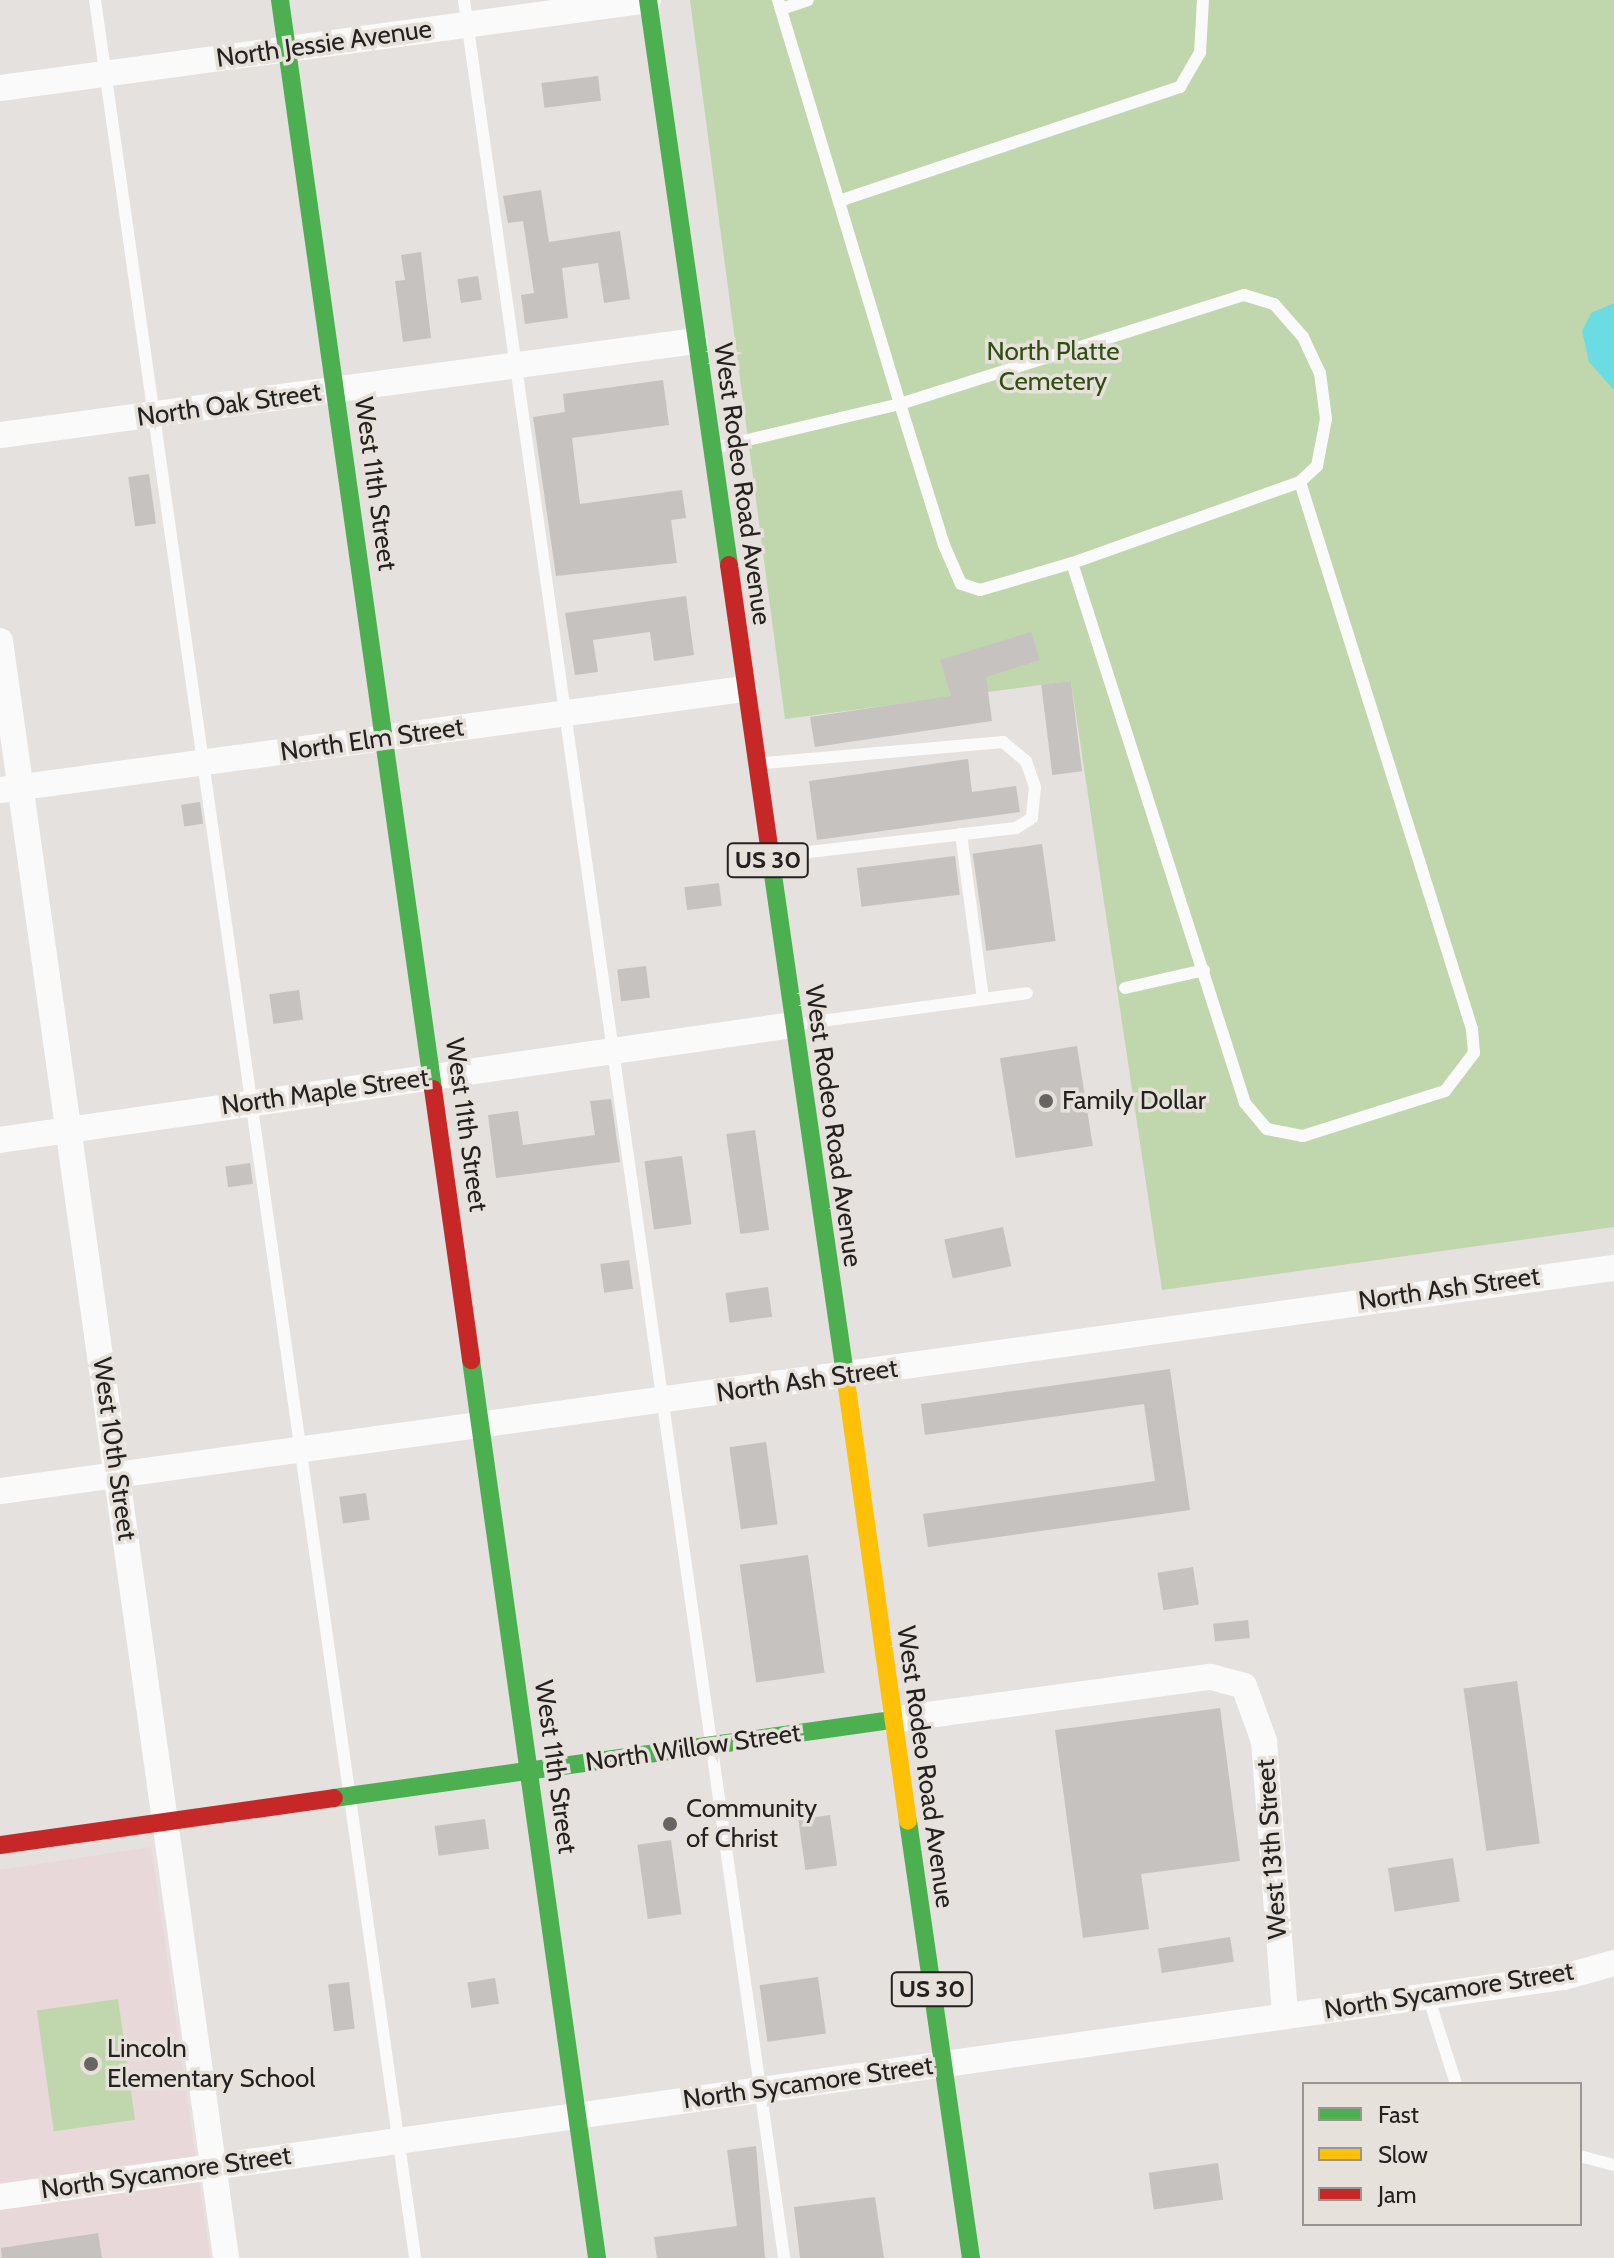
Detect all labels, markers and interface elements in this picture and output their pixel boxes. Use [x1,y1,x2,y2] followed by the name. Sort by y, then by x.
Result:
[214,13,434,75] street label: North Jessie Avenue
[987,336,1119,398] park label: North Platte Cemetery
[707,341,777,627] street label: West Rodeo Road Avenue
[135,377,323,433] street label: North Oak Street
[347,395,403,573] street label: West 11th Street
[278,712,466,768] street label: North Elm Street
[726,840,810,880] road number: US 30
[798,983,868,1269] street label: West Rodeo Road Avenue
[438,1036,494,1214] street label: West 11th Street
[219,1062,431,1122] street label: North Maple Street
[1062,1085,1206,1117] place label: Family Dollar
[1037,1092,1055,1110] marker: Family Dollar
[1356,1261,1542,1317] street label: North Ash Street
[714,1353,900,1409] street label: North Ash Street
[86,1356,142,1542] street label: West 10th Street
[890,1624,960,1910] street label: West Rodeo Road Avenue
[527,1678,583,1856] street label: West 11th Street
[583,1717,803,1779] street label: North Willow Street
[1250,1758,1294,1940] street label: West 13th Street
[686,1793,817,1854] place label: Community of Christ
[661,1815,679,1833] marker: Community of Christ
[1322,1956,1576,2026] street label: North Sycamore Street
[890,1969,974,2009] road number: US 30
[107,2033,315,2094] place label: Lincoln Elementary School
[681,2050,935,2116] street label: North Sycamore Street
[82,2055,100,2073] marker: Lincoln Elementary School
[1302,2082,1582,2226] legend
[1378,2100,1419,2129] text: Fast
[39,2140,293,2206] street label: North Sycamore Street
[1378,2140,1428,2169] text: Slow
[1378,2180,1416,2209] text: Jam

